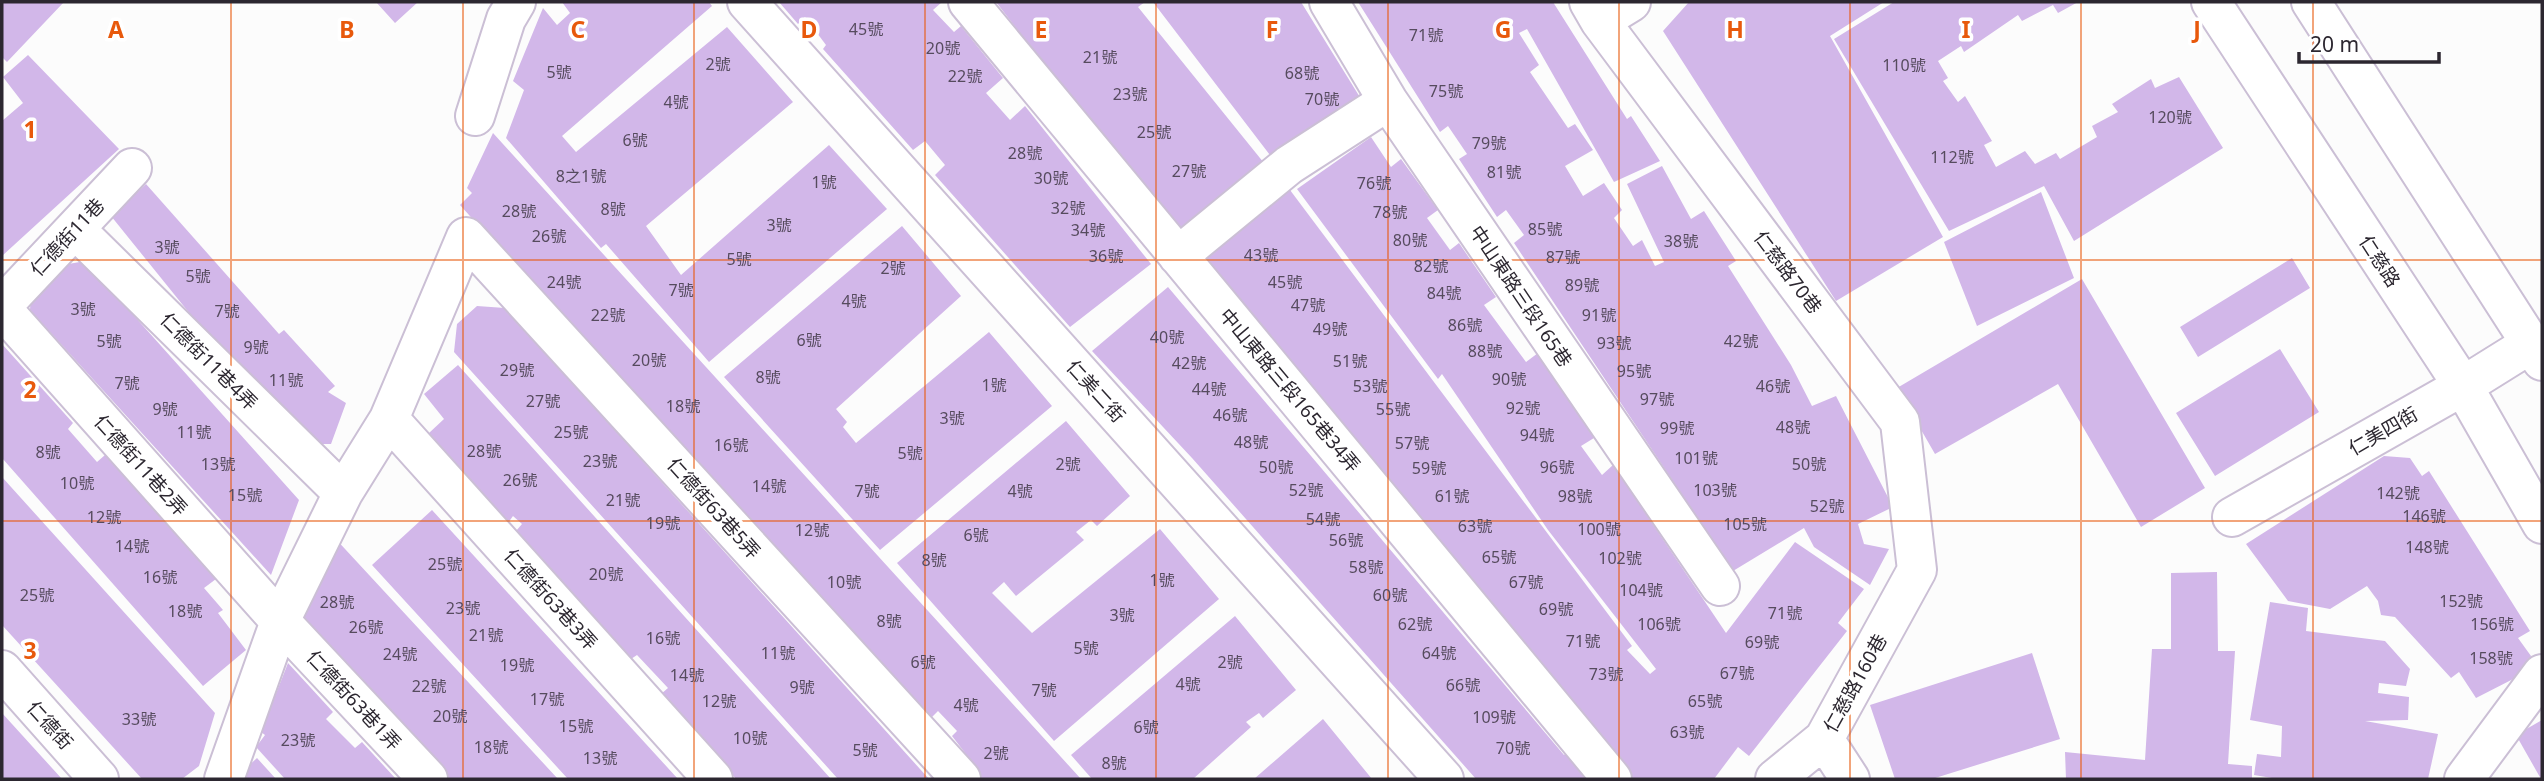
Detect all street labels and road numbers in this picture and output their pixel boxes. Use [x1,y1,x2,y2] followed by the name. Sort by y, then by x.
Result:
[24,192,110,282] street label: 仁德街11巷
[1464,220,1578,372] street label: 中山東路三段165巷
[1748,225,1828,319] street label: 仁慈路70巷
[2354,230,2406,292] street label: 仁慈路
[1214,303,1366,477] street label: 中山東路三段165巷34弄
[155,307,263,415] street label: 仁德街11巷4弄
[1061,354,1131,428] street label: 仁美二街
[2344,401,2422,461] street label: 仁美四街
[89,409,193,521] street label: 仁德街11巷2弄
[662,452,766,564] street label: 仁德街63巷5弄
[499,543,603,655] street label: 仁德街63巷3弄
[1817,629,1893,737] street label: 仁慈路160巷
[301,644,407,756] street label: 仁德街63巷1弄
[21,695,79,755] street label: 仁德街

